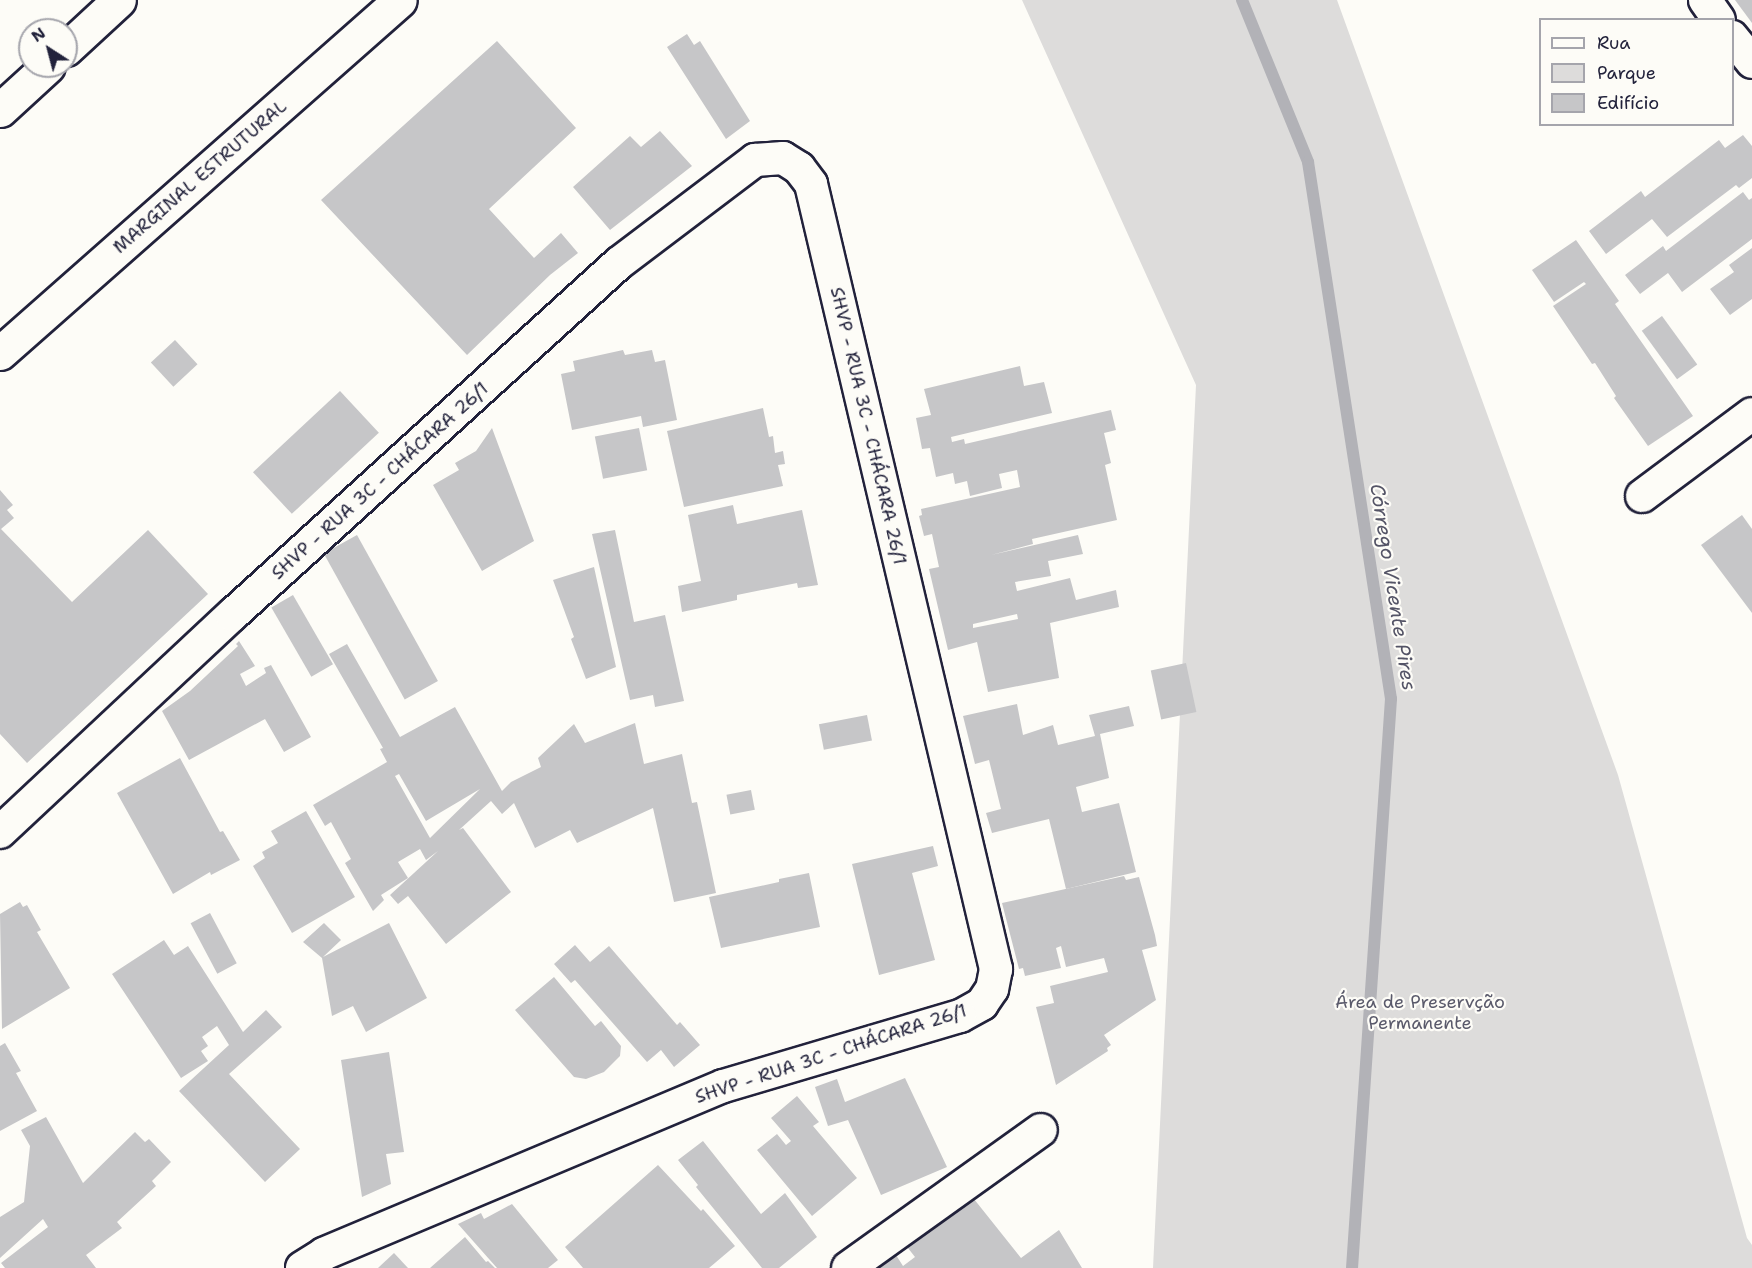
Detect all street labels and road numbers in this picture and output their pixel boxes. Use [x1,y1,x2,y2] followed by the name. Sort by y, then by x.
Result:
[109,96,291,258] street label: MARGINAL ESTRUTURAL
[826,285,910,567] street label: SHVP - RUA 3C - CHÁCARA 26/1
[267,378,493,584] street label: SHVP - RUA 3C - CHÁCARA 26/1
[692,1000,970,1108] street label: SHVP - RUA 3C - CHÁCARA 26/1

